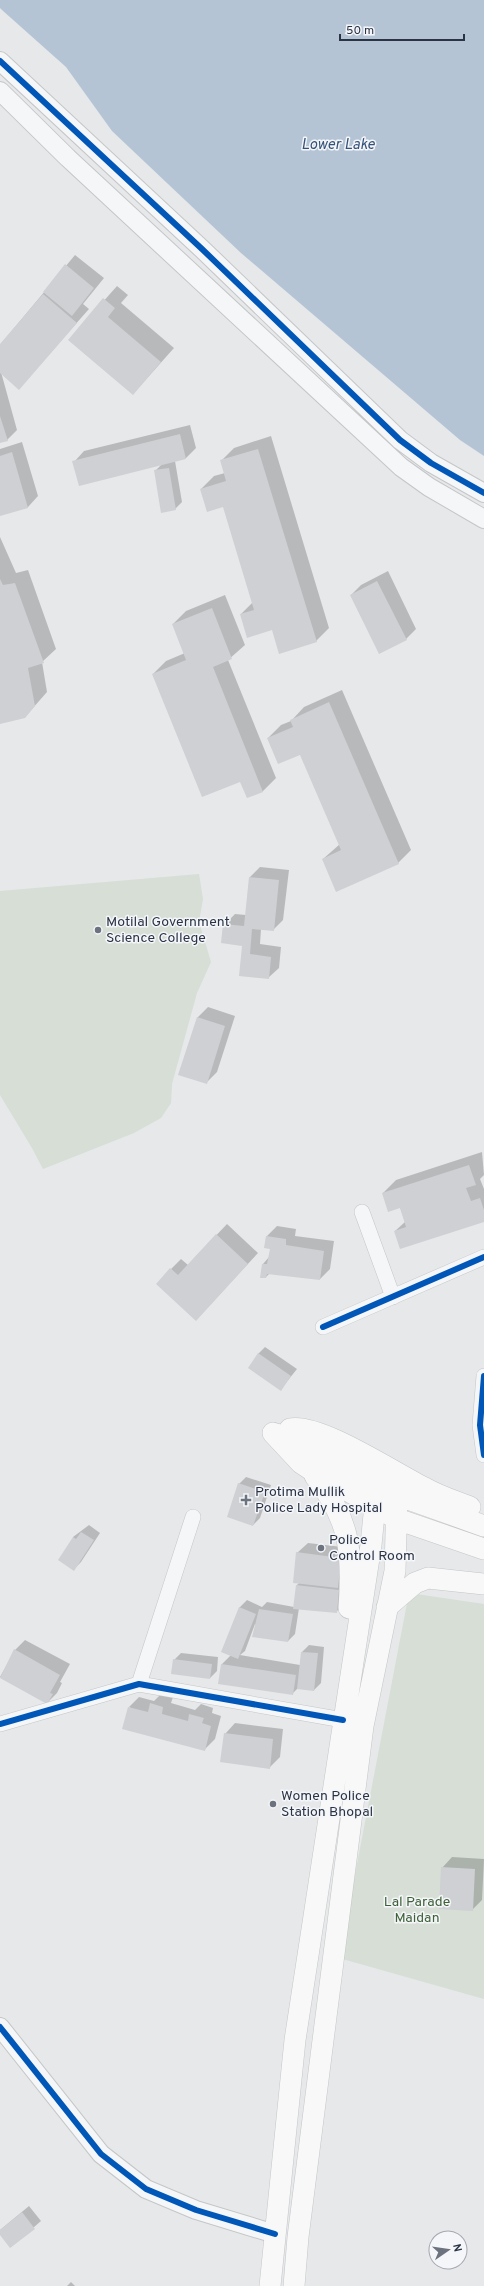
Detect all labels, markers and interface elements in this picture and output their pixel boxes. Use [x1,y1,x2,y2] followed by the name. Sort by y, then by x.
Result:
[340,16,464,42] scale bar
[346,23,374,39] text: 50 m
[301,136,375,155] water label: Lower Lake
[106,914,230,947] place label: Motilal Government Science College
[93,925,103,935] marker: Motilal Government Science College
[255,1484,383,1517] place label: Protima Mullik Police Lady Hospital
[240,1494,252,1506] marker: Protima Mullik Police Lady Hospital
[329,1532,415,1565] place label: Police Control Room
[316,1543,326,1553] marker: Police Control Room
[281,1788,373,1821] place label: Women Police Station Bhopal
[268,1799,278,1809] marker: Women Police Station Bhopal
[384,1894,450,1927] park label: Lal Parade Maidan
[428,2230,468,2270] north arrow
[449,2243,464,2253] text: N

